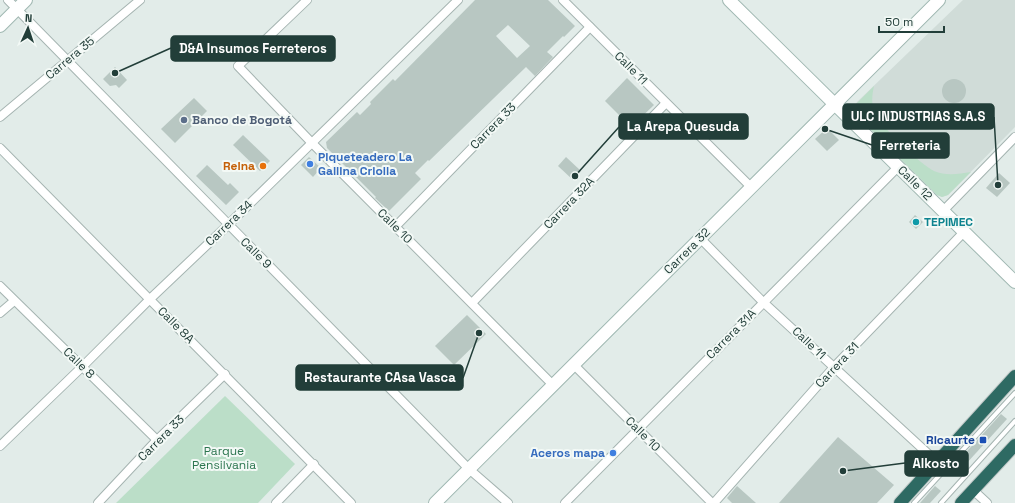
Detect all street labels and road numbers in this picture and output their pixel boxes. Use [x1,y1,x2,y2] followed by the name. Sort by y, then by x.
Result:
[42,33,98,83] street label: Carrera 35
[611,48,651,88] street label: Calle 11
[467,99,519,153] street label: Carrera 33
[894,162,936,204] street label: Calle 12
[540,173,598,233] street label: Carrera 32A
[202,196,256,249] street label: Carrera 34
[374,205,416,247] street label: Calle 10
[660,224,714,278] street label: Carrera 32
[237,234,275,272] street label: Calle 9
[154,303,198,347] street label: Calle 8A
[703,305,760,362] street label: Carrera 31A
[789,323,829,363] street label: Calle 11
[812,339,862,391] street label: Carrera 31
[60,344,98,382] street label: Calle 8
[134,411,188,465] street label: Carrera 33
[622,413,664,455] street label: Calle 10

